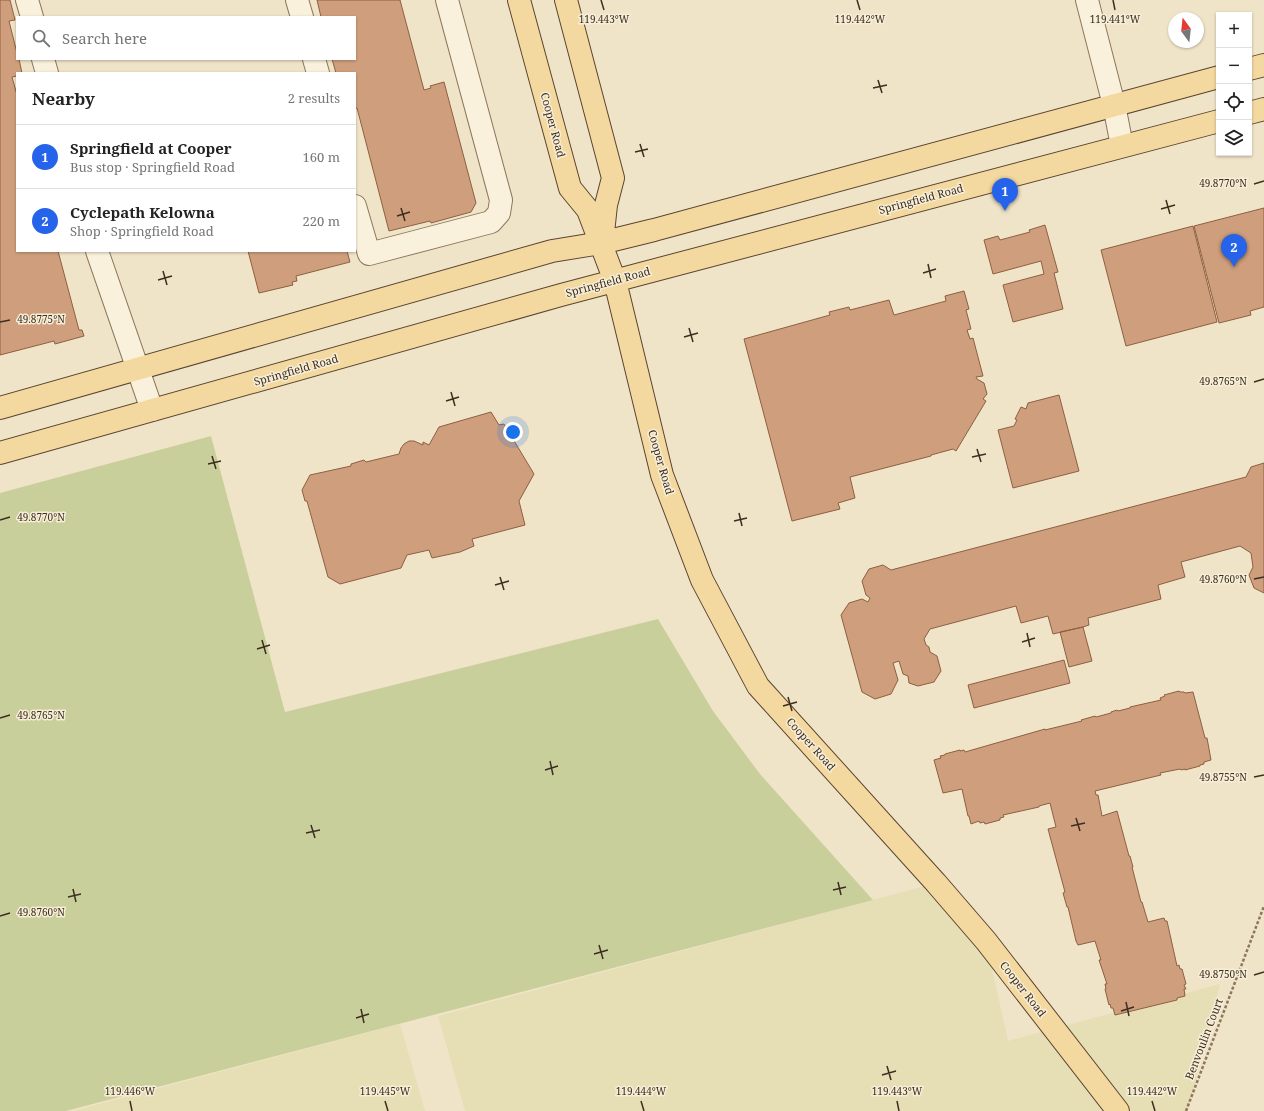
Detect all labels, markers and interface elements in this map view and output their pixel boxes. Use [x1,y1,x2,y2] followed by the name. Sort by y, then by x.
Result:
[579,12,630,26] text: 119.443°W
[835,12,886,26] text: 119.442°W
[1090,12,1141,26] text: 119.441°W
[1168,12,1204,48] north arrow
[1216,12,1252,156] map controls
[1216,12,1252,48] button: +
[16,16,356,60] search box
[30,27,52,49] icon: search
[62,28,147,48] text: Search here
[1216,48,1252,84] button: −
[1216,84,1252,120] button: locate
[32,87,95,110] text: Nearby
[288,89,340,107] text: 2 results
[538,91,569,159] street label: Cooper Road
[1216,120,1252,156] button: layers
[70,138,232,158] text: Springfield at Cooper
[41,148,49,166] text: 1
[303,148,340,166] text: 160 m
[70,158,235,176] text: Bus stop · Springfield Road
[1199,176,1247,190] text: 49.8770°N
[992,178,1018,211] pin: 1
[877,180,965,217] street label: Springfield Road
[70,202,215,222] text: Cyclepath Kelowna
[41,212,49,230] text: 2
[303,212,340,230] text: 220 m
[70,222,214,240] text: Shop · Springfield Road
[1221,234,1247,267] pin: 2
[564,263,652,300] street label: Springfield Road
[17,312,65,326] text: 49.8775°N
[252,350,340,389] street label: Springfield Road
[1199,374,1247,388] text: 49.8765°N
[503,422,523,442] your location
[645,428,678,496] street label: Cooper Road
[17,510,65,524] text: 49.8770°N
[1199,572,1247,586] text: 49.8760°N
[17,708,65,722] text: 49.8765°N
[784,714,839,774] street label: Cooper Road
[1199,770,1247,784] text: 49.8755°N
[17,905,65,919] text: 49.8760°N
[997,958,1050,1020] street label: Cooper Road
[1199,967,1247,981] text: 49.8750°N
[1181,996,1226,1082] street label: Benvoulin Court
[105,1084,156,1098] text: 119.446°W
[360,1084,411,1098] text: 119.445°W
[616,1084,667,1098] text: 119.444°W
[872,1084,923,1098] text: 119.443°W
[1127,1084,1178,1098] text: 119.442°W

